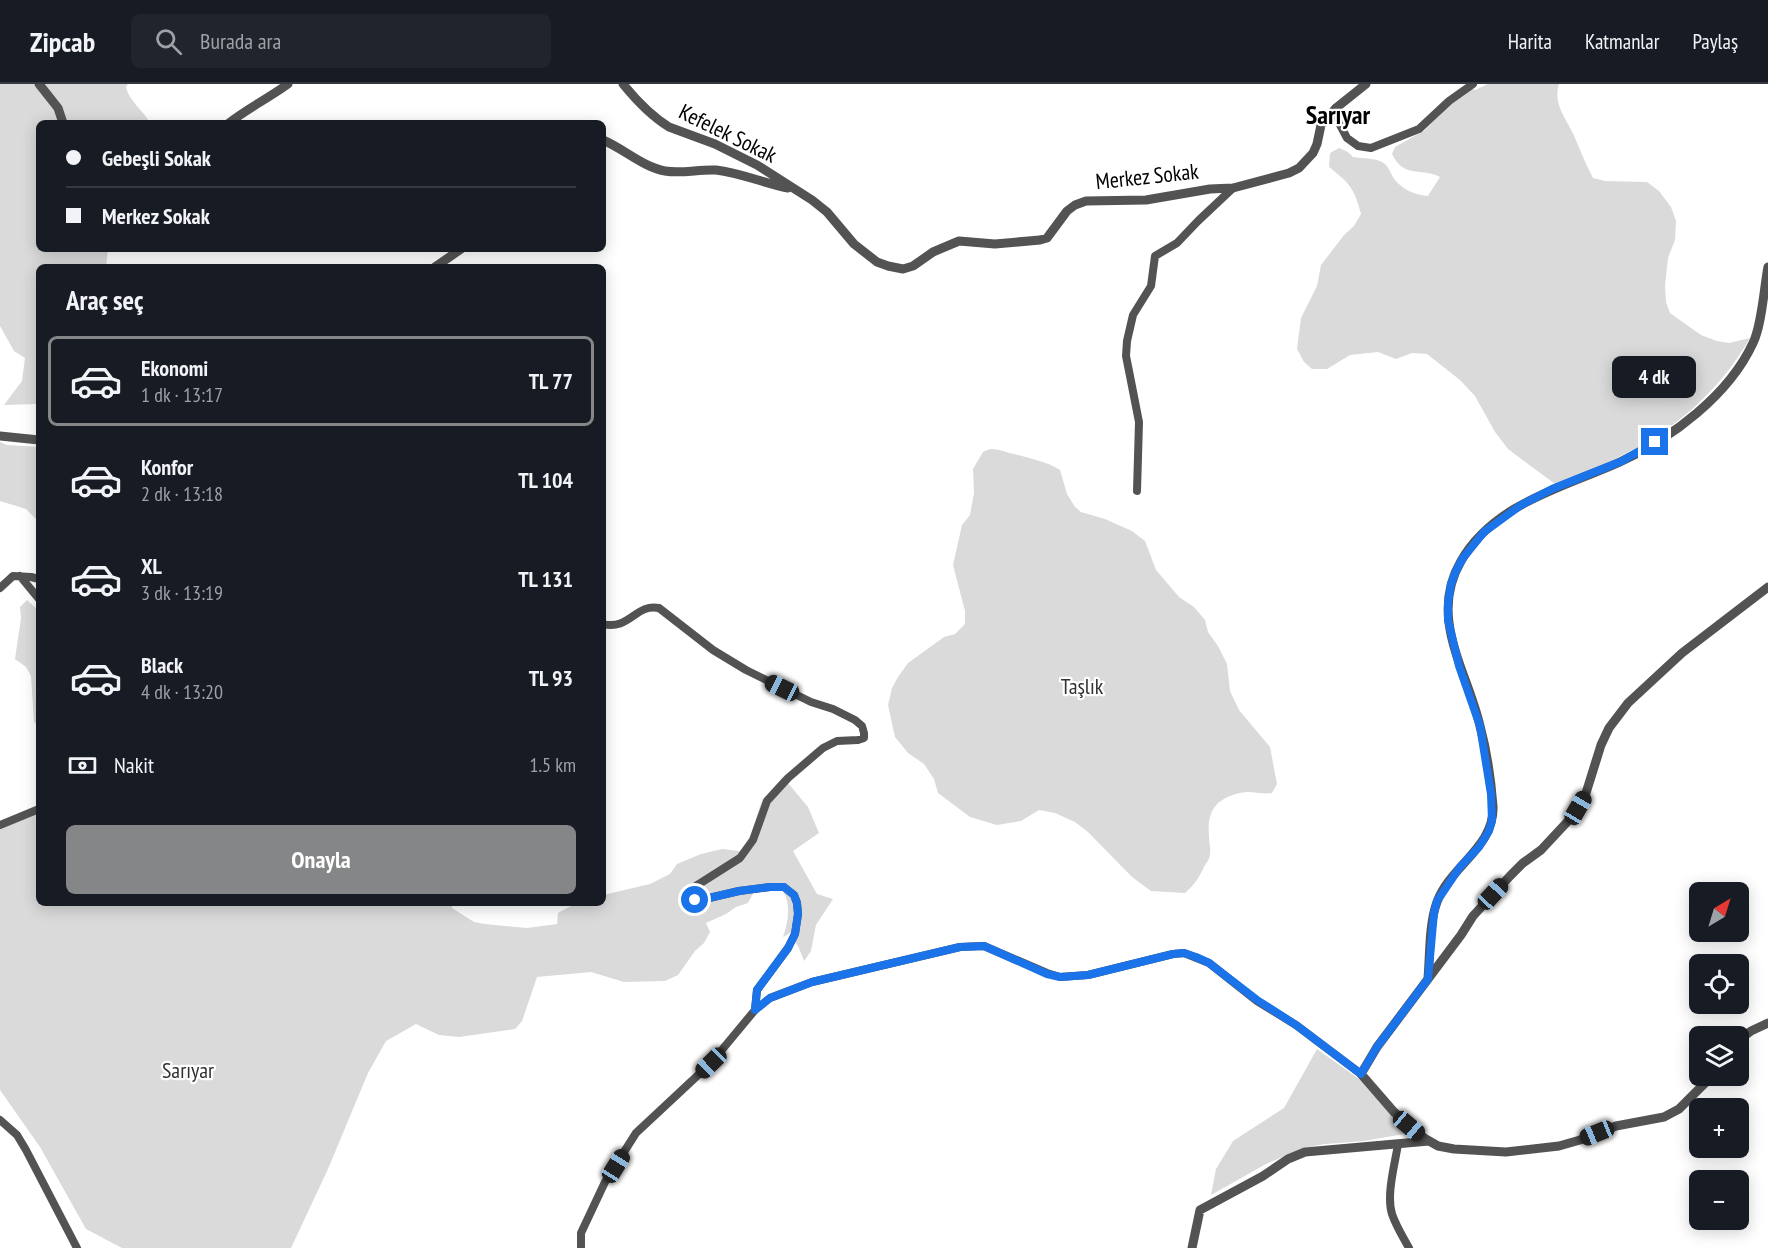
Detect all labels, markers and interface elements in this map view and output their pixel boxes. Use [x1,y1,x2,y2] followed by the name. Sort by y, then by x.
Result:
[131,14,551,68] search box
[30,23,95,60] text: Zipcab
[152,25,185,58] icon: search
[200,27,281,55] text: Burada ara
[1508,28,1552,55] text: Harita
[1585,28,1659,55] text: Katmanlar
[1692,28,1738,55] text: Paylaş
[675,97,782,169] street label: Kefelek Sokak
[1306,98,1371,131] district label: Sarıyar
[102,144,211,172] text: Gebeşli Sokak
[1094,157,1200,195] street label: Merkez Sokak
[102,202,210,230] text: Merkez Sokak
[66,283,144,317] text: Araç seç
[69,354,123,408] icon: car
[141,354,208,382] text: Ekonomi
[1613,355,1697,397] callout: 4 dk
[1639,364,1669,390] text: 4 dk
[529,367,573,395] text: TL 77
[141,382,223,408] text: 1 dk · 13:17
[1641,428,1668,455] route end
[69,453,123,507] icon: car
[141,453,193,481] text: Konfor
[518,466,573,494] text: TL 104
[141,481,223,507] text: 2 dk · 13:18
[69,552,123,606] icon: car
[141,552,162,580] text: XL
[518,565,573,593] text: TL 131
[141,580,223,606] text: 3 dk · 13:19
[69,651,123,705] icon: car
[141,651,183,679] text: Black
[529,664,573,692] text: TL 93
[762,672,802,704] car
[1061,672,1104,700] park label: Taşlık
[141,679,223,705] text: 4 dk · 13:20
[66,749,99,782] icon: cash
[114,751,154,779] text: Nakit
[529,752,576,778] text: 1.5 km
[1561,788,1595,828] car
[66,825,576,894] button: Onayla
[1474,875,1512,913] car
[1689,882,1749,942] north arrow
[1689,882,1749,1230] map controls
[681,886,708,913] route start
[1689,954,1749,1014] button: locate
[1689,1026,1749,1086] button: layers
[692,1044,730,1082] car
[162,1056,214,1084] park label: Sarıyar
[1689,1098,1749,1158] button: +
[1389,1108,1429,1144] car
[1577,1118,1617,1148] car
[599,1146,633,1186] car
[1689,1170,1749,1230] button: −

